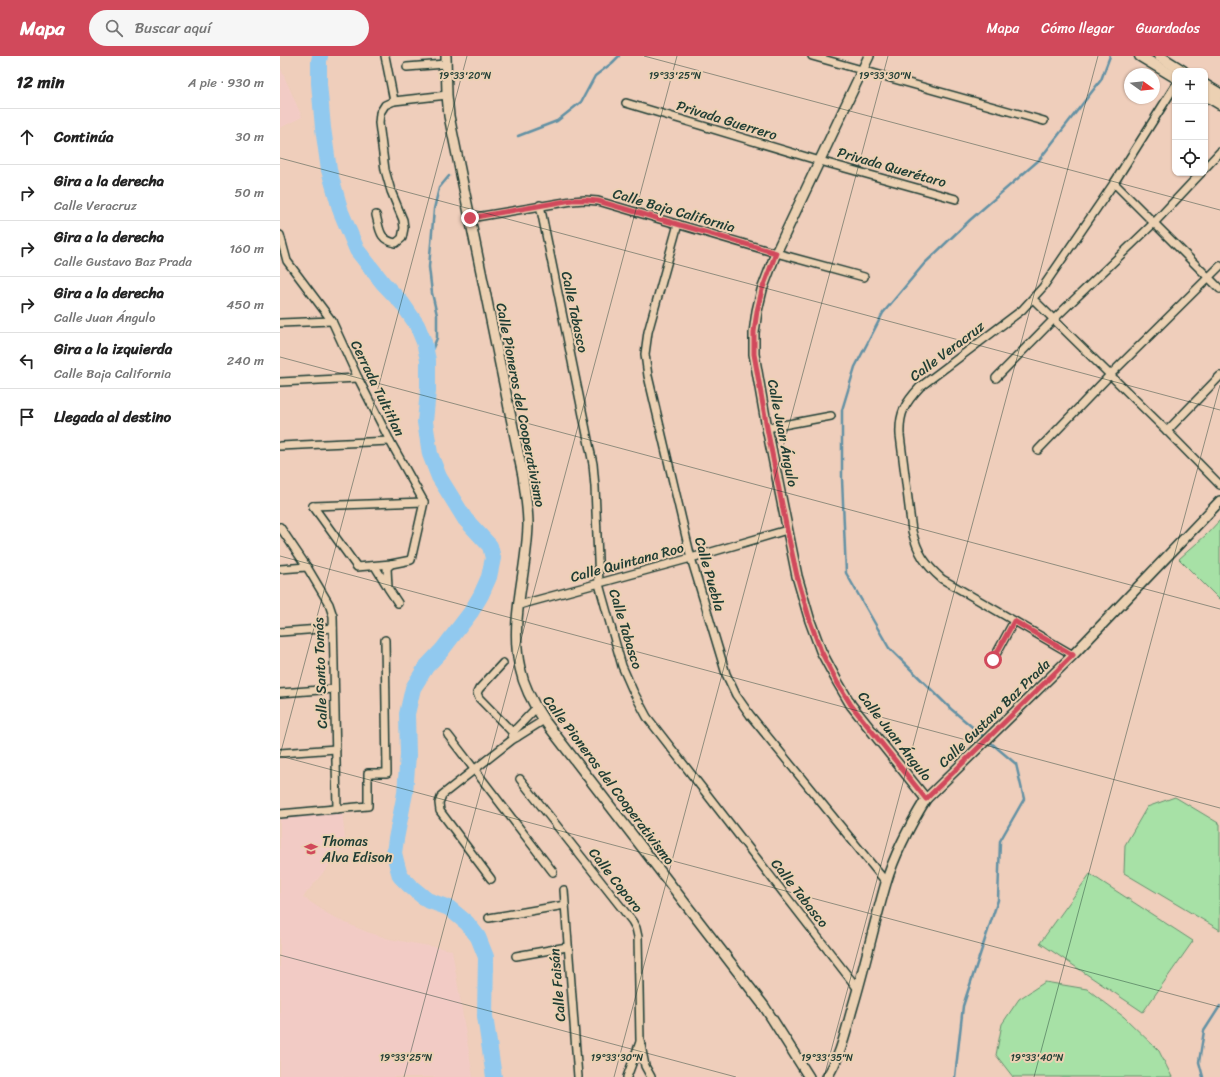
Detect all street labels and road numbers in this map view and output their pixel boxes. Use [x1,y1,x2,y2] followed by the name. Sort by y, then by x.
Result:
[673,93,780,148] street label: Privada Guerrero
[834,140,949,195] street label: Privada Querétaro
[610,181,738,240] street label: Calle Baja California
[554,269,595,355] street label: Calle Tabasco
[488,301,553,509] street label: Calle Pioneros del Cooperativismo
[904,314,991,388] street label: Calle Veracruz
[343,336,412,441] street label: Cerrada Tultitlan
[760,377,805,489] street label: Calle Juan Ángulo
[687,534,732,615] street label: Calle Puebla
[568,535,687,590] street label: Calle Quintana Roo
[601,586,650,672] street label: Calle Tabasco
[306,617,335,729] street label: Calle Santo Tomás
[932,652,1057,774] street label: Calle Gustavo Baz Prada
[851,686,938,787] street label: Calle Juan Ángulo
[536,690,681,871] street label: Calle Pioneros del Cooperativismo
[582,842,649,919] street label: Calle Coporo
[764,853,835,934] street label: Calle Tabasco
[542,947,573,1023] street label: Calle Faisán

